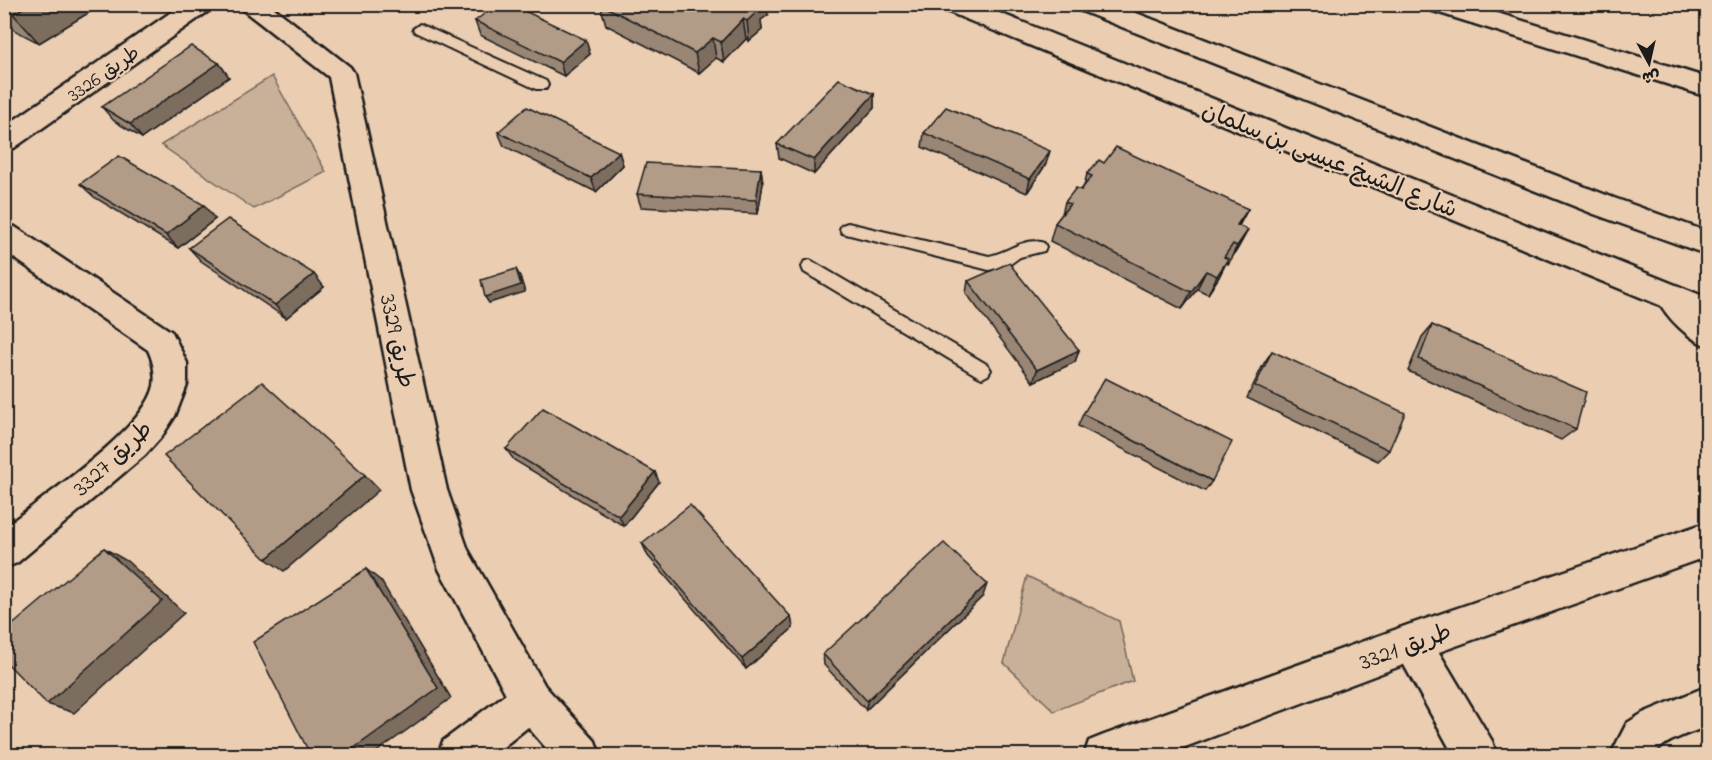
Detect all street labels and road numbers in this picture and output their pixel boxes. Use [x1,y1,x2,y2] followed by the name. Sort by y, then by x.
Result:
[62,40,146,111] street label: طريق 3326
[1196,94,1462,229] street label: شارع الشيخ عيسى بن سلمان
[369,291,423,392] street label: طريق 3329
[66,414,161,506] street label: طريق 3327
[1355,616,1457,681] street label: طريق 3321

